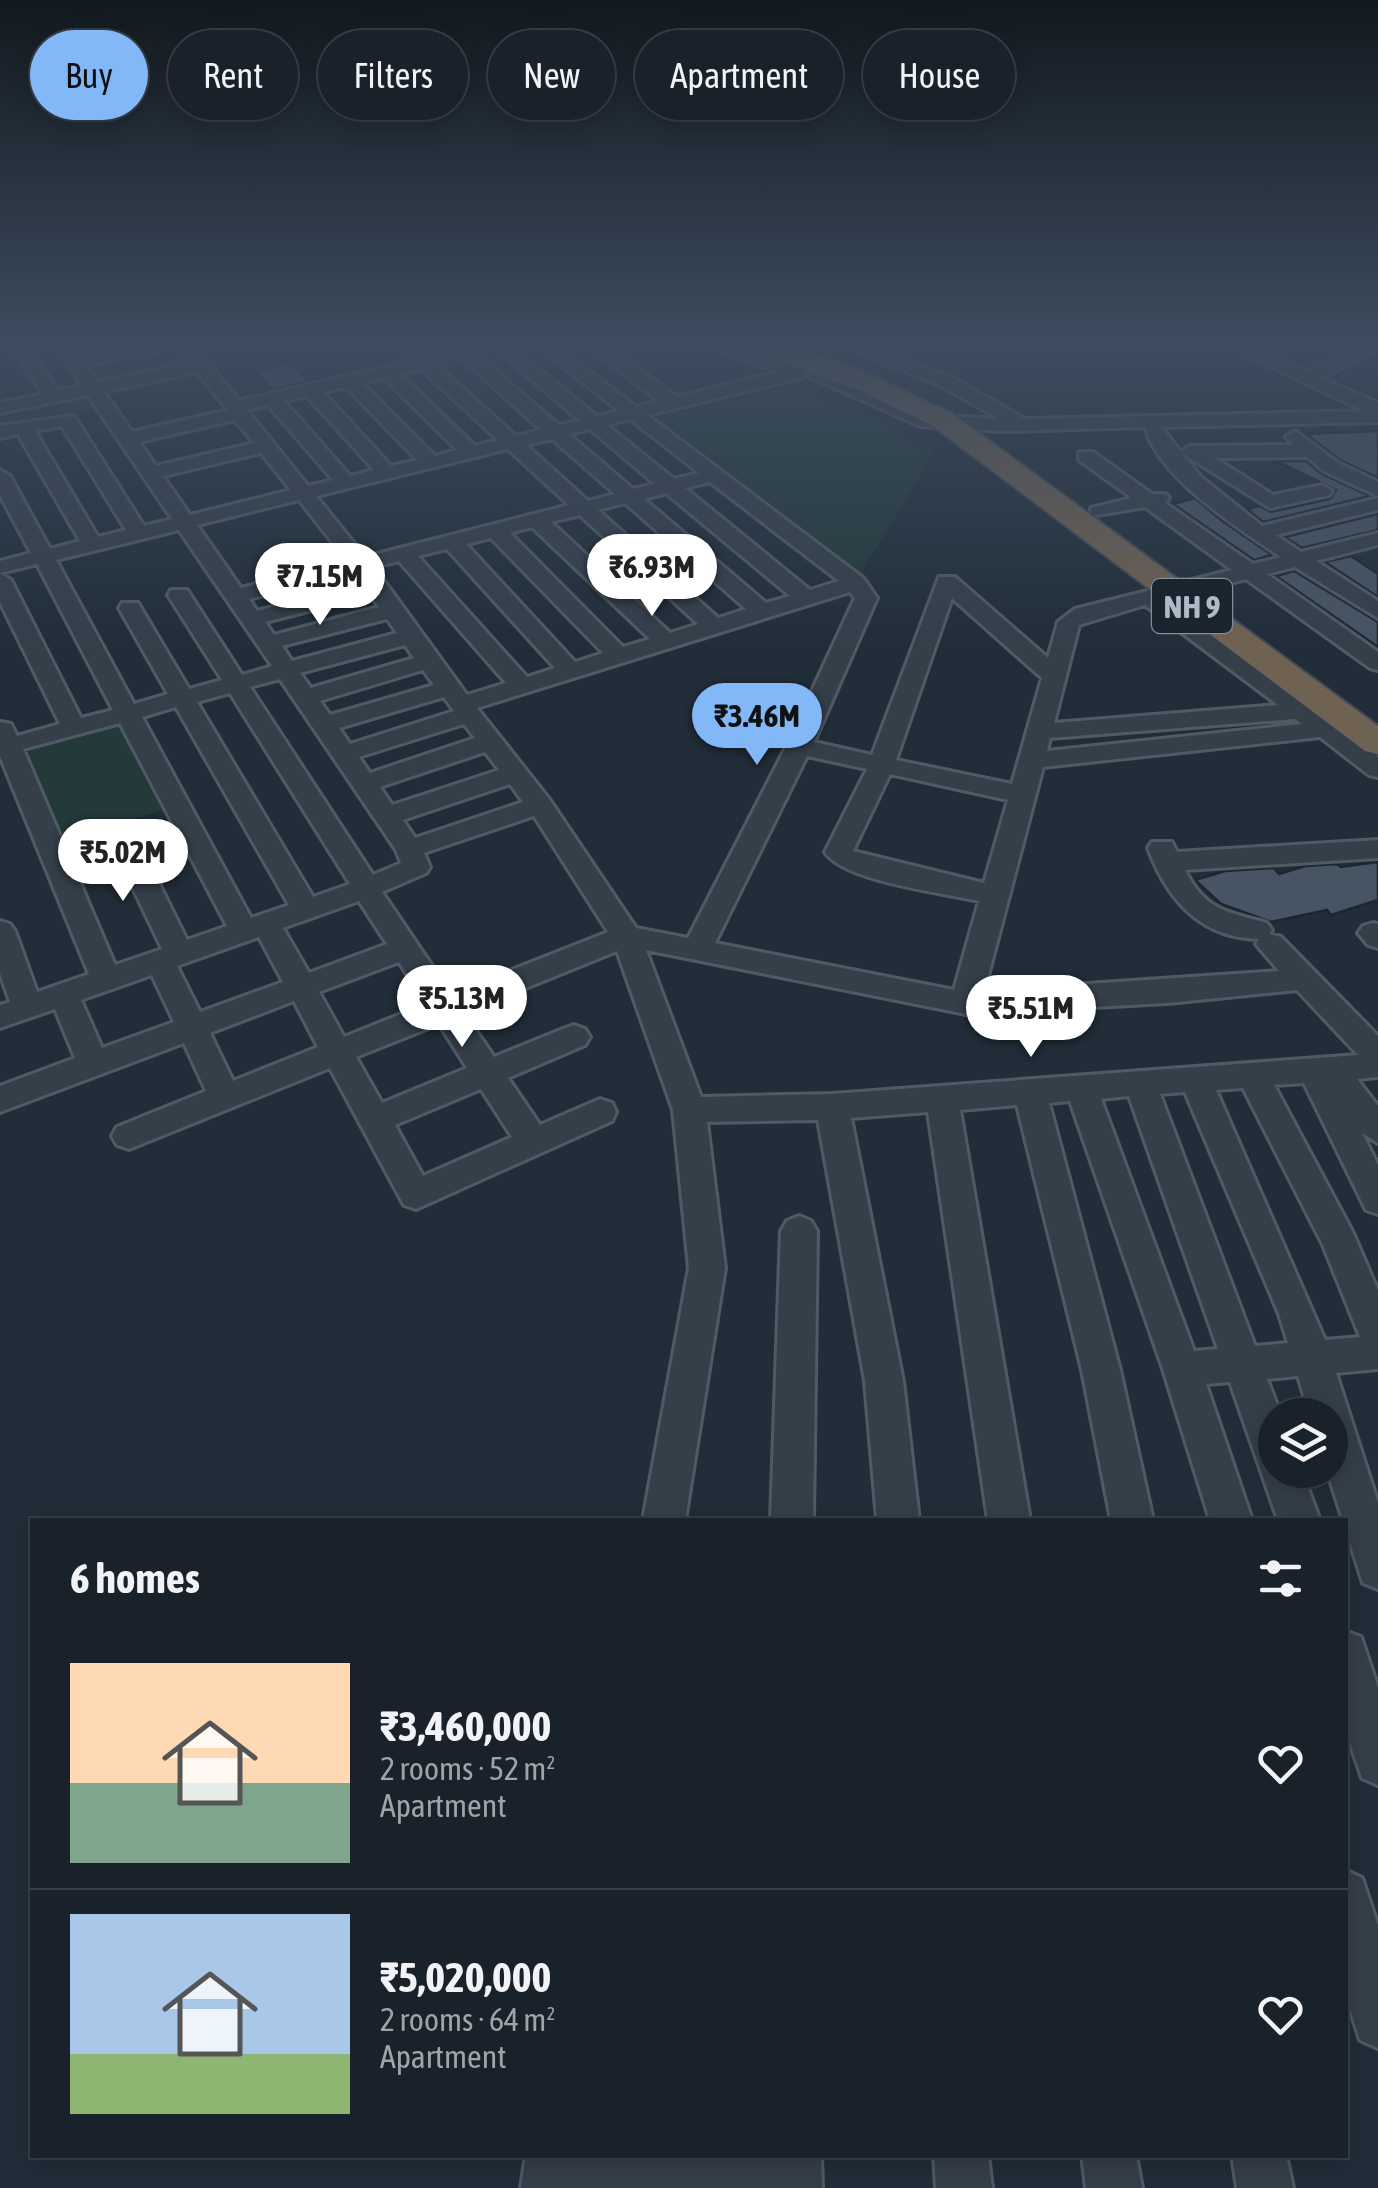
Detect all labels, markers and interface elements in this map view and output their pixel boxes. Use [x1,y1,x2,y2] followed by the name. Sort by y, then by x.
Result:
[30,30,148,120] chip: Buy
[168,30,298,120] chip: Rent
[318,30,468,120] chip: Filters
[488,30,615,120] chip: New
[635,30,843,120] chip: Apartment
[863,30,1015,120] chip: House
[571,534,733,619] pin: ₹6.93M
[239,543,401,628] pin: ₹7.15M
[609,548,695,585] text: ₹6.93M
[277,557,363,594] text: ₹7.15M
[1152,579,1232,633] road number: NH 9
[676,683,838,768] pin: ₹3.46M
[714,697,800,734] text: ₹3.46M
[42,819,204,904] pin: ₹5.02M
[80,833,166,870] text: ₹5.02M
[381,965,543,1050] pin: ₹5.13M
[950,975,1112,1060] pin: ₹5.51M
[419,979,505,1016] text: ₹5.13M
[988,989,1074,1026] text: ₹5.51M
[1258,1398,1348,1488] map controls
[1258,1398,1348,1488] button: layers
[1253,1551,1308,1606] icon: filters
[70,1554,200,1602] text: 6 homes
[380,1702,551,1750] text: ₹3,460,000
[150,1703,270,1823] icon: home
[1253,1736,1308,1791] icon: heart
[380,1750,555,1787] text: 2 rooms · 52 m²
[380,1787,506,1824] text: Apartment
[380,1953,551,2001] text: ₹5,020,000
[150,1954,270,2074] icon: home
[1253,1987,1308,2042] icon: heart
[380,2001,555,2038] text: 2 rooms · 64 m²
[380,2038,506,2075] text: Apartment

